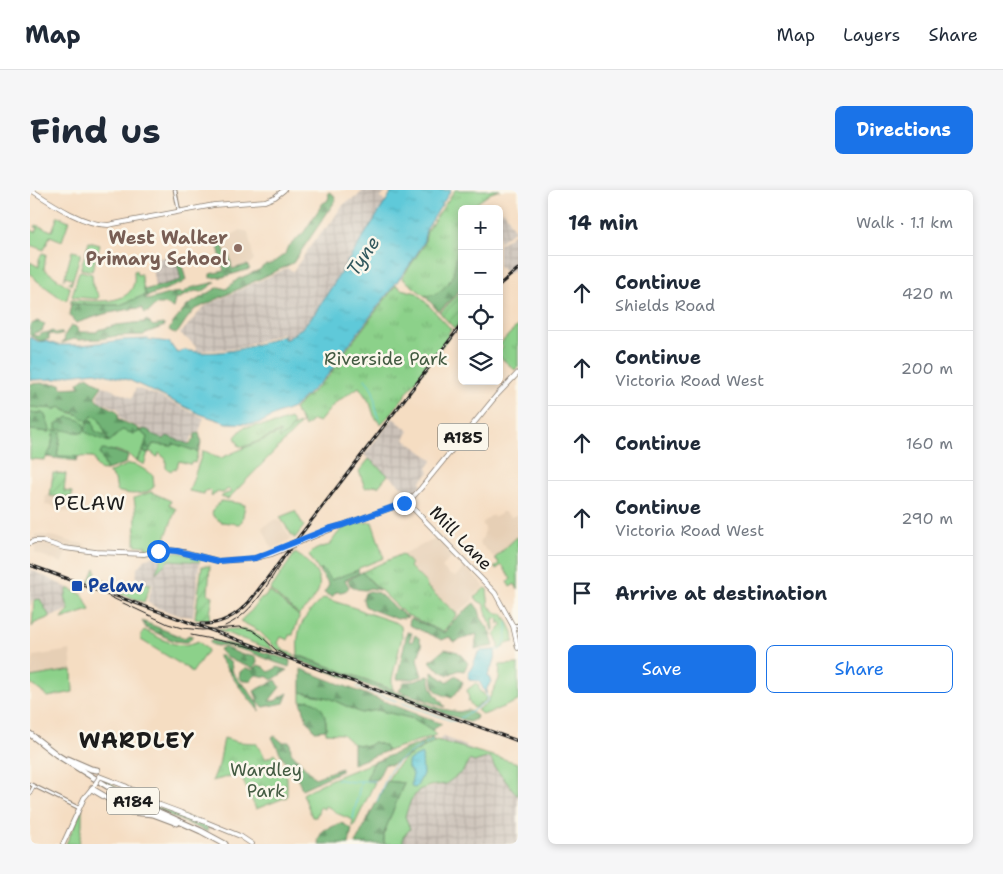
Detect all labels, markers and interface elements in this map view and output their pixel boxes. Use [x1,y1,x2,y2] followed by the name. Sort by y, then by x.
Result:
[25,19,81,51] text: Map
[777,23,815,47] text: Map
[843,23,900,47] text: Layers
[928,23,978,47] text: Share
[835,106,973,154] button: Directions
[30,107,161,154] text: Find us
[458,205,503,385] map controls
[458,205,503,250] button: +
[568,209,638,237] text: 14 min
[856,212,953,233] text: Walk · 1.1 km
[86,226,228,271] place label: West Walker Primary School
[341,231,385,281] water label: Tyne
[232,242,244,254] marker: West Walker Primary School
[458,250,503,295] button: −
[615,270,701,295] text: Continue
[568,279,596,307] icon: ahead
[902,283,953,304] text: 420 m
[458,295,503,340] button: locate
[615,295,715,316] text: Shields Road
[458,340,503,385] button: layers
[615,345,701,370] text: Continue
[324,347,448,371] park label: Riverside Park
[568,354,596,382] icon: ahead
[901,358,953,379] text: 200 m
[615,370,764,391] text: Victoria Road West
[438,423,488,450] road number: A185
[568,429,596,457] icon: ahead
[615,431,701,456] text: Continue
[906,433,953,454] text: 160 m
[54,490,126,516] district label: PELAW
[393,492,416,515] route end
[615,495,701,520] text: Continue
[424,500,498,576] street label: Mill Lane
[568,504,596,532] icon: ahead
[901,508,953,529] text: 290 m
[615,520,764,541] text: Victoria Road West
[147,540,170,563] route start
[88,574,144,598] place label: Pelaw
[70,579,84,593] marker: Pelaw
[568,579,596,607] icon: arrive
[615,581,827,606] text: Arrive at destination
[568,645,756,693] button: Save
[766,645,953,693] button: Share
[79,726,195,755] district label: WARDLEY
[230,758,302,803] park label: Wardley Park
[107,788,159,814] road number: A184

